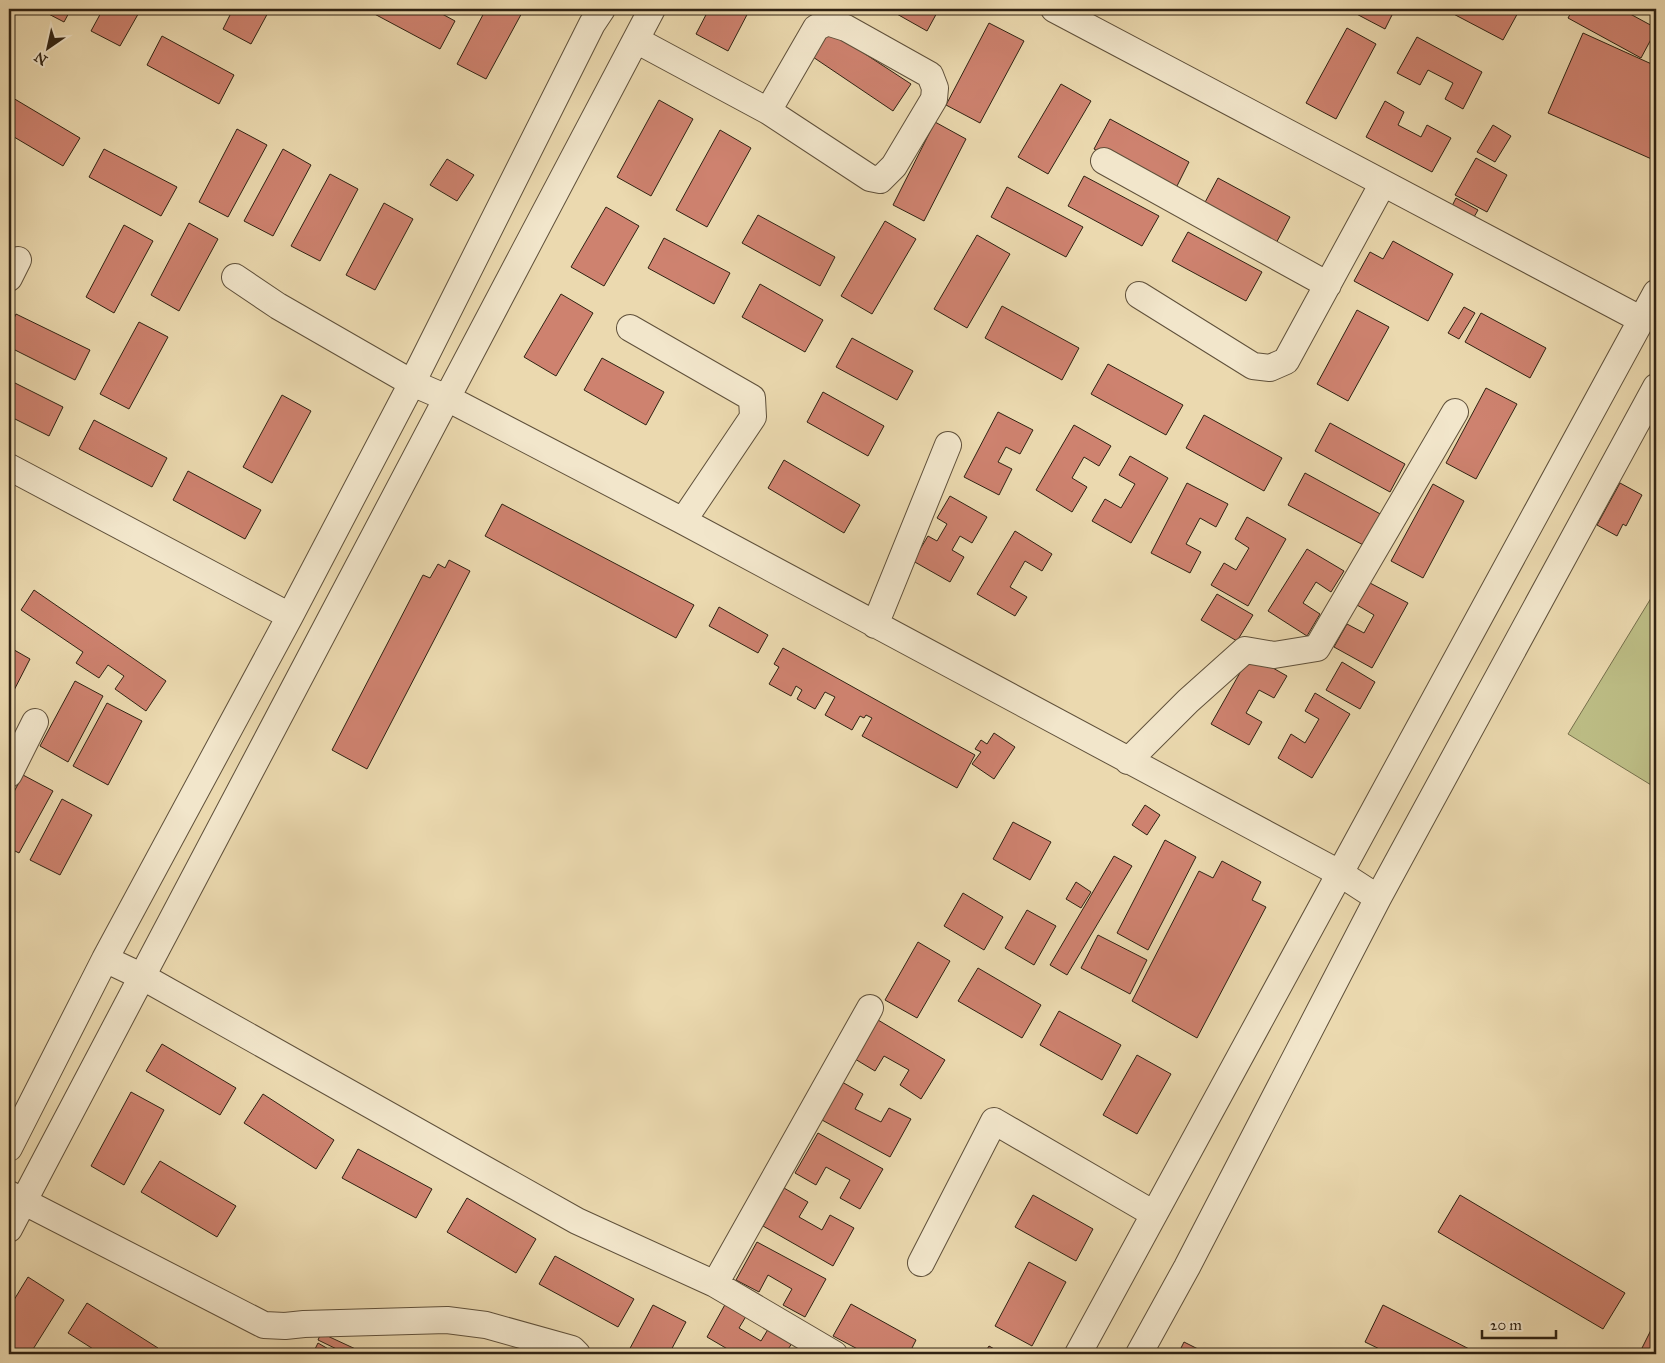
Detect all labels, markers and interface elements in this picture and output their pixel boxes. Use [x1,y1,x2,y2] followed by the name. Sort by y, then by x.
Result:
[22,22,72,72] north arrow
[31,48,51,69] text: N
[1482,1308,1556,1340] scale bar
[1490,1316,1522,1334] text: 20 m

